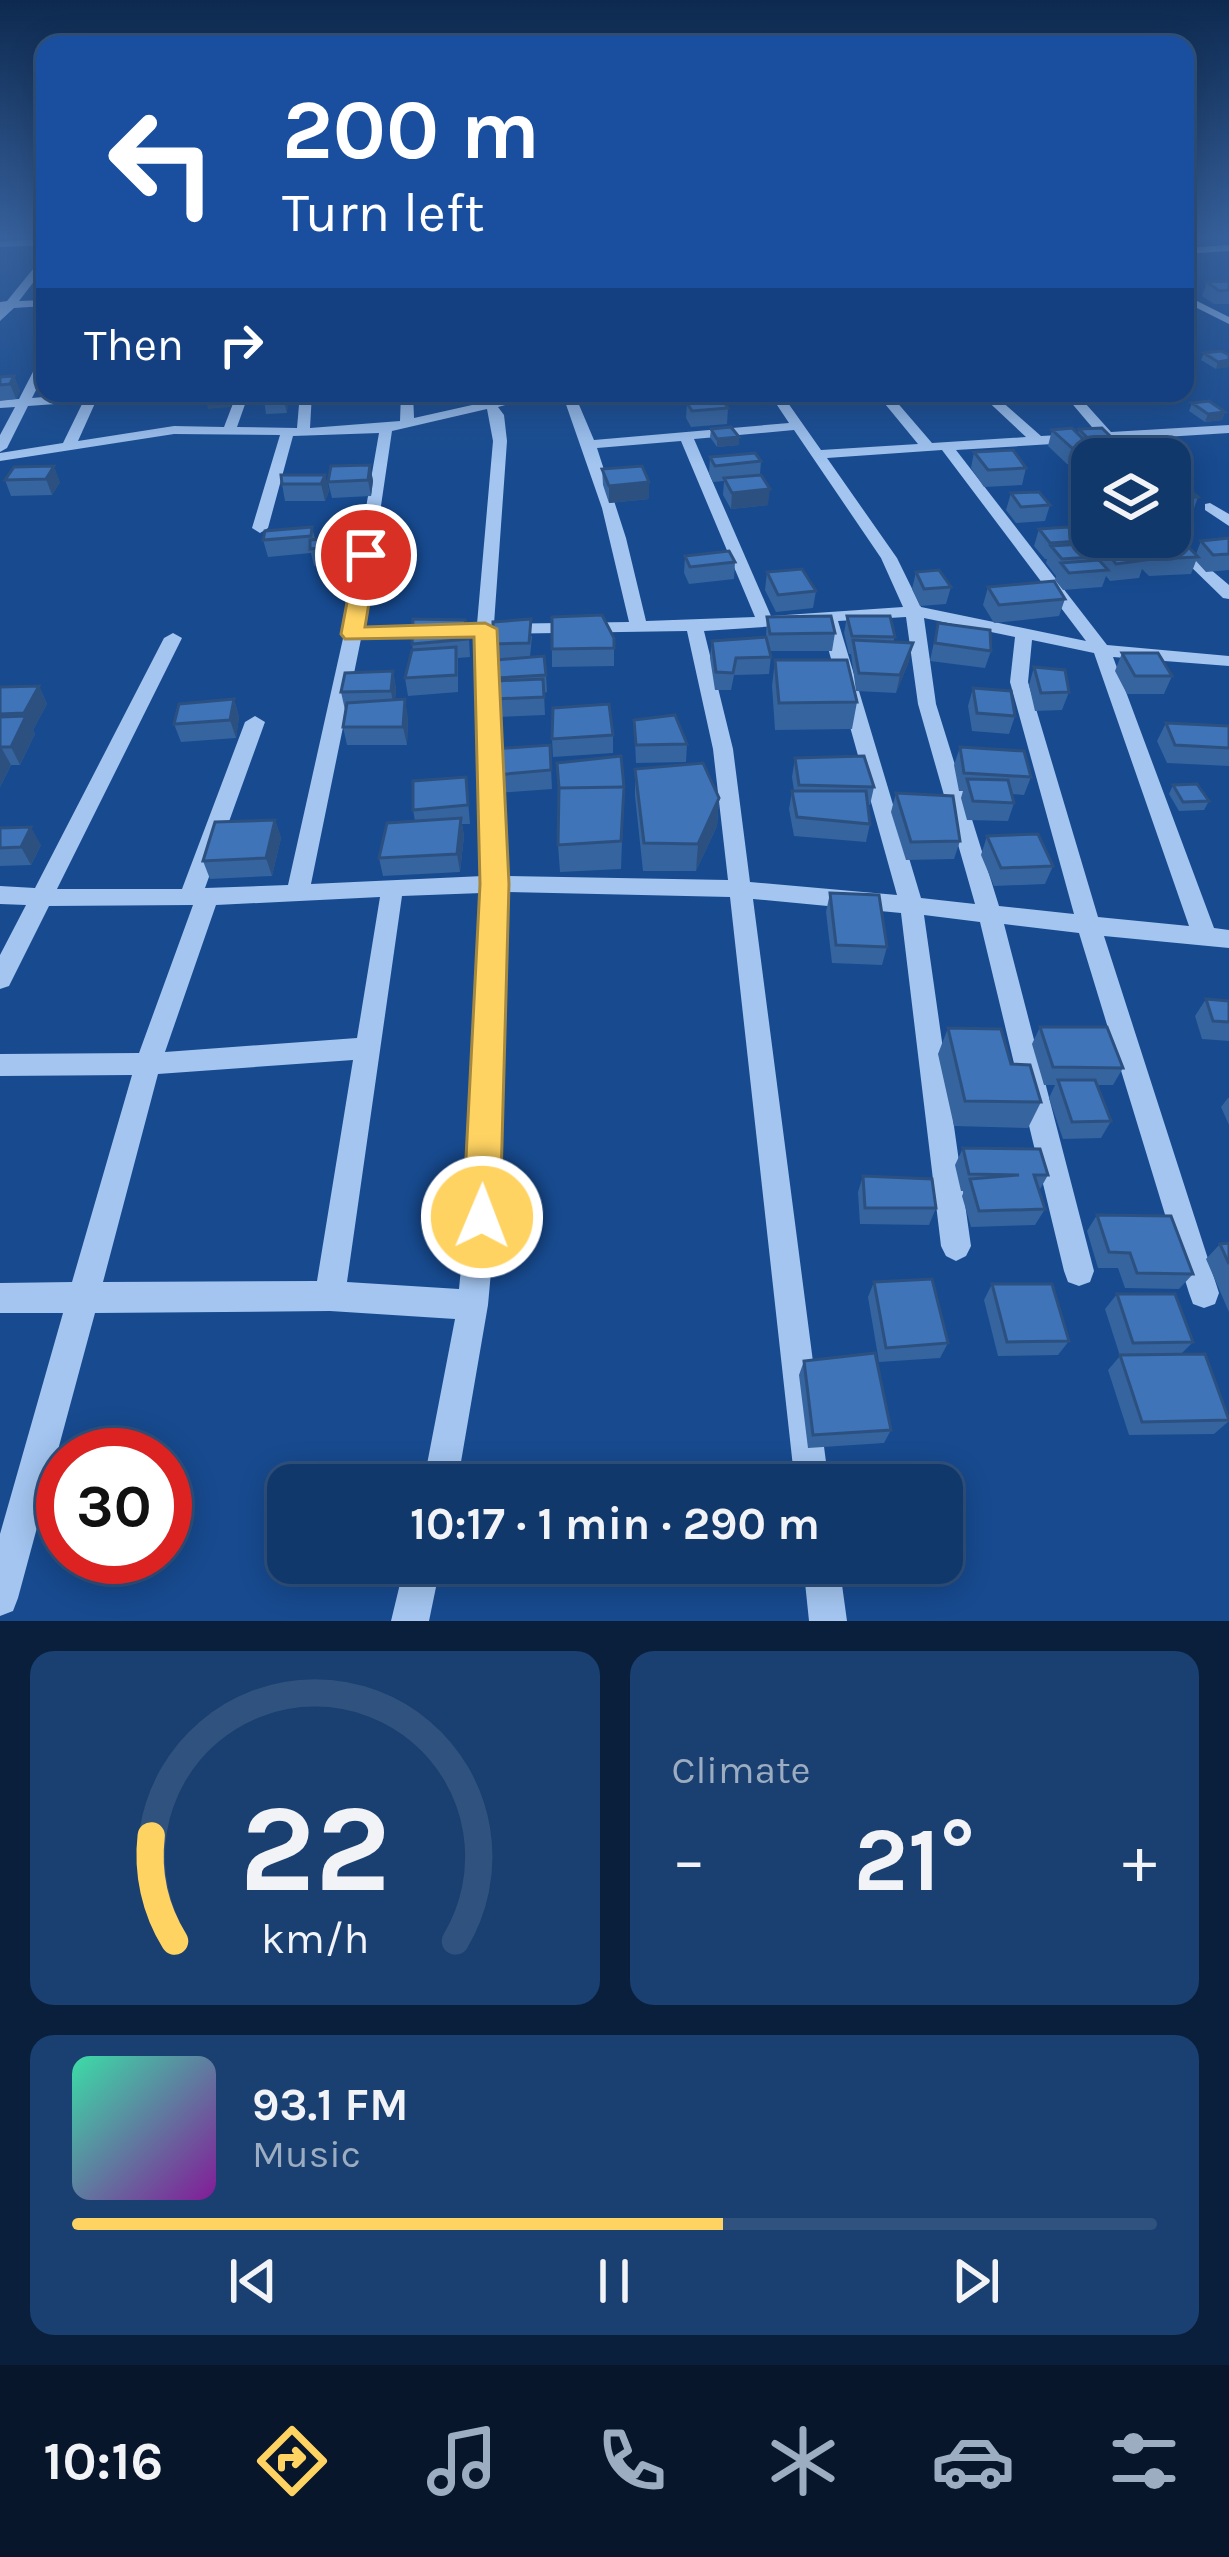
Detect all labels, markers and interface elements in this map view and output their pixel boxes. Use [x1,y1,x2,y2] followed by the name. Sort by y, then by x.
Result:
[282,81,540,179] text: 200 m
[84,84,240,240] icon: left
[282,181,485,245] text: Turn left
[208,312,274,378] icon: right
[84,319,184,371] text: Then
[1071,438,1191,558] map controls
[1071,438,1191,558] button: layers
[315,504,417,606] pin
[333,522,399,588] icon: arrive
[419,1154,545,1280] position arrow
[36,1428,192,1584] speed limit sign: 30
[410,1498,820,1550] text: 10:17 · 1 min · 290 m
[672,1747,811,1793] text: Climate
[239,1776,390,1921] text: 22
[853,1807,975,1913] text: 21°
[672,1821,706,1899] text: −
[1122,1821,1157,1899] text: +
[260,1914,369,1964] text: km/h
[252,2079,409,2131] text: 93.1 FM
[252,2131,361,2177] text: Music
[220,2248,286,2314] icon: previous
[581,2248,647,2314] icon: pause
[943,2248,1009,2314] icon: next
[250,2419,334,2503] icon: directions
[420,2419,504,2503] icon: music
[590,2419,674,2503] icon: phone
[761,2419,845,2503] icon: climate
[931,2419,1015,2503] icon: car
[1102,2419,1186,2503] icon: filters
[43,2429,163,2493] text: 10:16

